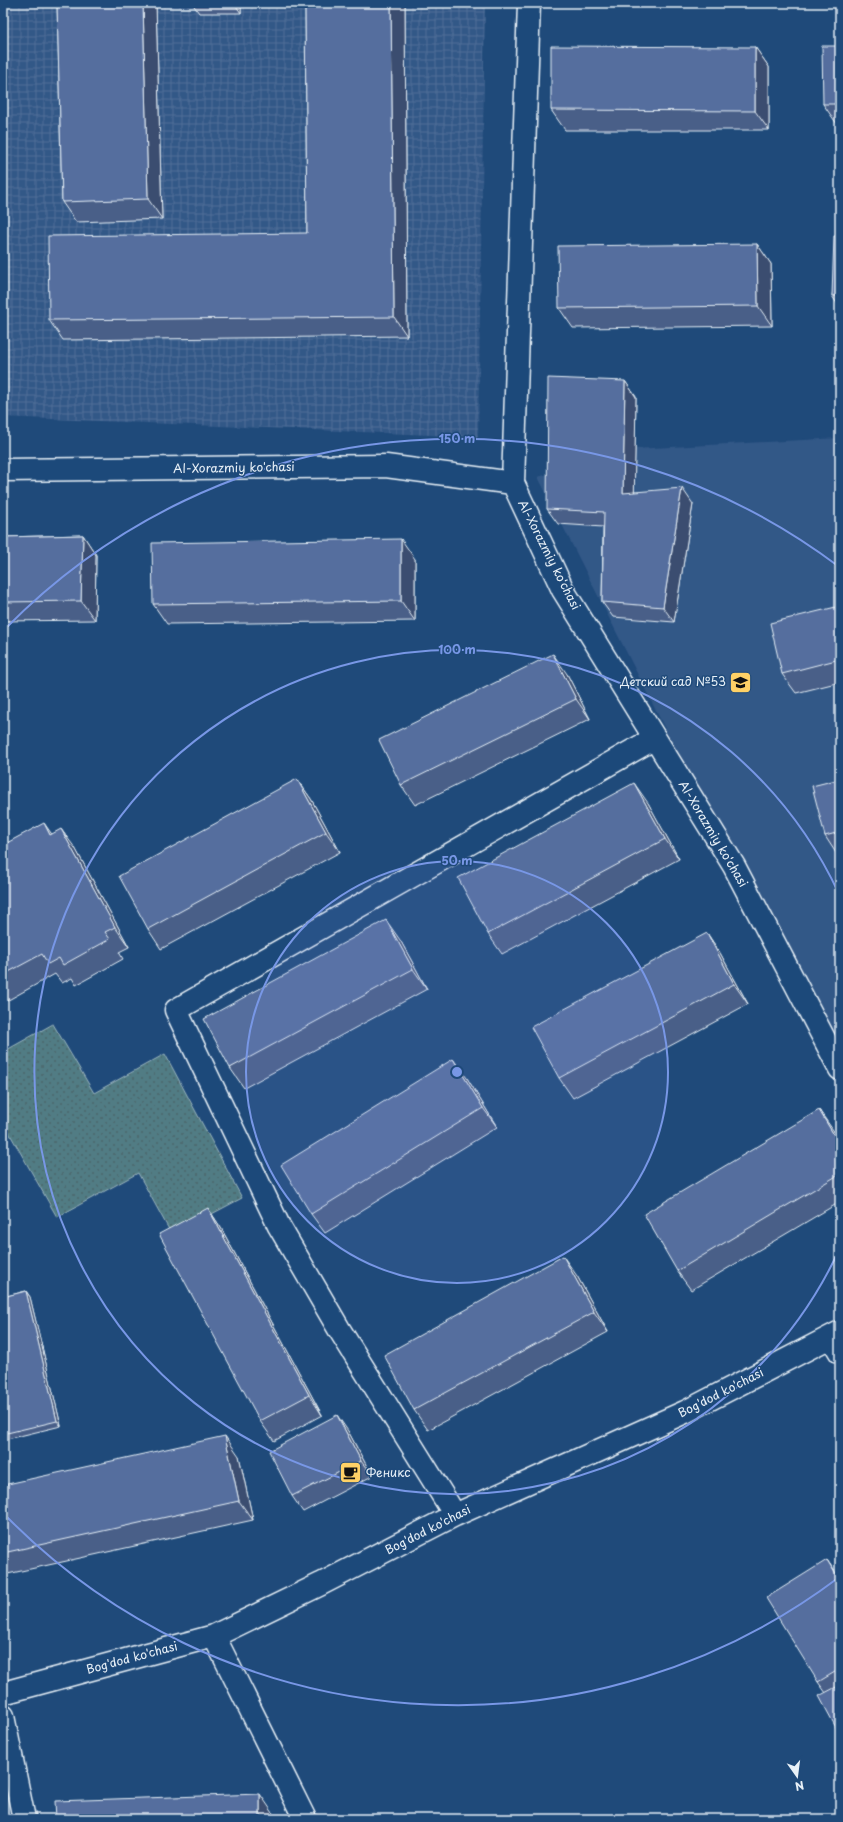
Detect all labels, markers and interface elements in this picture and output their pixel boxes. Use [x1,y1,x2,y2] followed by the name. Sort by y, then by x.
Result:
[439,429,475,447] text: 150 m
[173,457,295,477] street label: Al-Xorazmiy ko'chasi
[514,496,585,613] street label: Al-Xorazmiy ko'chasi
[438,640,476,658] text: 100 m
[728,669,754,695] school or university icon: Детский сад №53
[619,672,726,690] place label: Детский сад №53
[675,777,753,890] street label: Al-Xorazmiy ko'chasi
[441,851,473,869] text: 50 m
[450,1065,464,1079] centre of rings
[675,1363,766,1421] street label: Bog'dod ko'chasi
[338,1460,364,1486] cafe icon: Феникс
[366,1463,410,1481] place label: Феникс
[382,1500,473,1558] street label: Bog'dod ko'chasi
[84,1636,179,1678] street label: Bog'dod ko'chasi
[777,1756,817,1796] north arrow
[793,1777,806,1796] text: N

